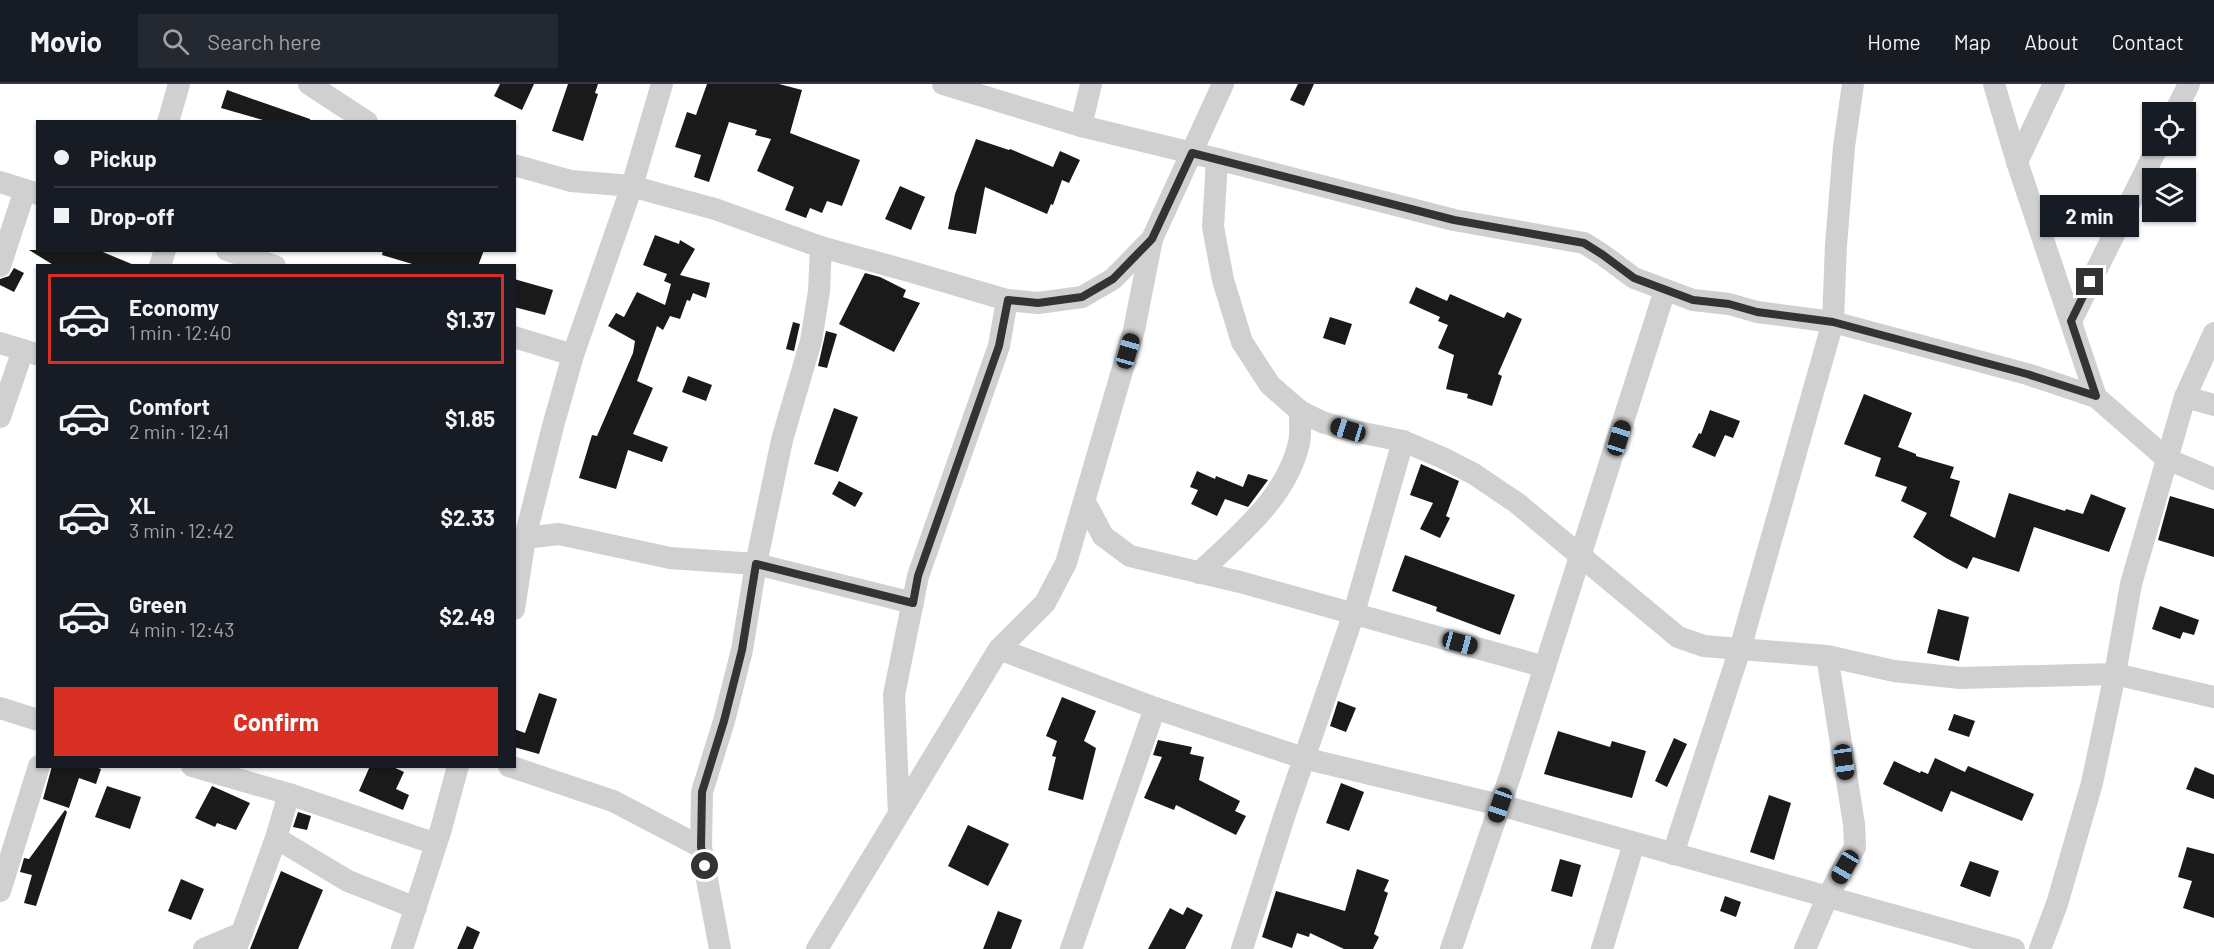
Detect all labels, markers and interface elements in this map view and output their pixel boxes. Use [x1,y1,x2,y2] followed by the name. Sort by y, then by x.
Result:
[138,14,558,68] search box
[30,24,102,58] text: Movio
[159,25,192,58] icon: search
[207,28,322,54] text: Search here
[1867,29,1921,54] text: Home
[1954,29,1991,54] text: Map
[2024,29,2079,54] text: About
[2112,29,2184,54] text: Contact
[2142,102,2196,222] map controls
[2142,102,2196,156] button: locate
[90,145,157,171] text: Pickup
[2142,168,2196,222] button: layers
[2040,195,2140,237] callout: 2 min
[90,203,174,229] text: Drop-off
[2066,204,2113,228] text: 2 min
[2076,268,2103,295] route end
[57,292,111,346] icon: car
[129,294,219,320] text: Economy
[446,306,495,332] text: $1.37
[129,320,231,344] text: 1 min · 12:40
[1114,331,1142,371] car
[57,391,111,445] icon: car
[129,393,210,419] text: Comfort
[445,405,495,431] text: $1.85
[1328,416,1368,444] car
[1605,418,1633,458] car
[129,419,229,443] text: 2 min · 12:41
[57,490,111,544] icon: car
[129,492,155,518] text: XL
[440,504,495,530] text: $2.33
[129,518,234,542] text: 3 min · 12:42
[57,589,111,643] icon: car
[129,591,187,617] text: Green
[439,603,495,629] text: $2.49
[129,617,234,641] text: 4 min · 12:43
[1440,630,1480,656] car
[54,687,498,756] button: Confirm
[1833,743,1855,781] car
[1486,785,1514,825] car
[1828,847,1862,887] car
[691,852,718,879] route start

